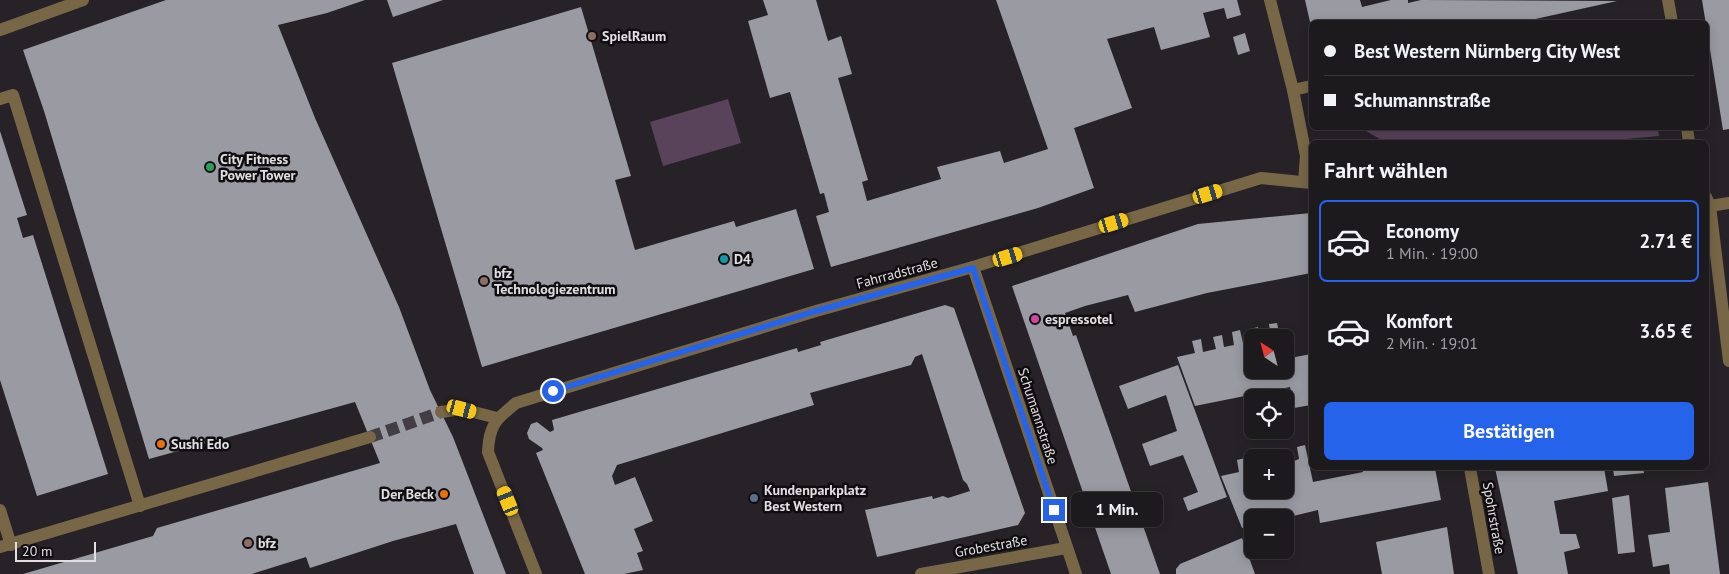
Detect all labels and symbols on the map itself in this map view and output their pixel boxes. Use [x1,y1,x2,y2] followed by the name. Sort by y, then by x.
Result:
[602,27,666,45] place label: SpielRaum
[586,30,598,42] marker: SpielRaum
[220,150,296,184] place label: City Fitness Power Tower
[204,161,216,173] marker: City Fitness Power Tower
[1191,182,1224,206] car
[1097,211,1130,235] car
[991,245,1024,269] car
[734,250,751,268] place label: D4
[718,253,730,265] marker: D4
[854,253,940,293] street label: Fahrradstraße
[494,264,616,298] place label: bfz Technologiezentrum
[478,275,490,287] marker: bfz Technologiezentrum
[1045,310,1114,328] place label: espressotel
[1029,313,1041,325] marker: espressotel
[1244,329,1294,379] north arrow
[1014,366,1062,466] street label: Schumannstraße
[542,380,564,402] route start
[445,398,478,420] car
[171,435,230,453] place label: Sushi Edo
[155,438,167,450] marker: Sushi Edo
[764,481,866,515] place label: Kundenparkplatz Best Western
[1479,481,1509,555] street label: Spohrstraße
[495,484,520,518] car
[381,485,434,503] place label: Der Beck
[438,488,450,500] marker: Der Beck
[748,492,760,504] marker: Kundenparkplatz Best Western
[1072,492,1164,528] callout: 1 Min.
[1043,499,1065,521] route end
[953,531,1029,561] street label: Grobestraße
[258,534,276,552] place label: bfz
[242,537,254,549] marker: bfz
[15,539,96,562] scale bar

